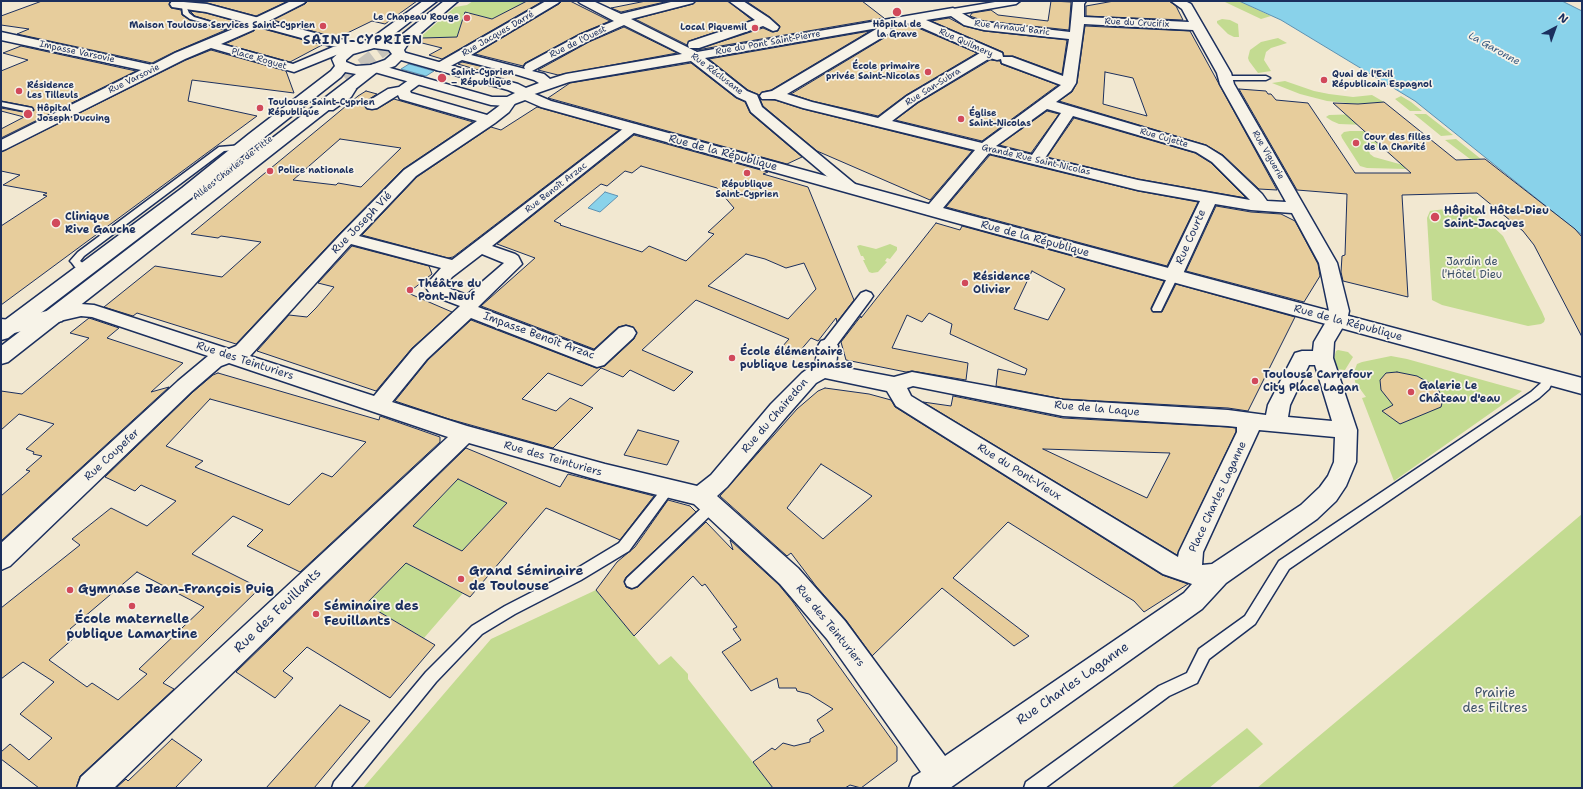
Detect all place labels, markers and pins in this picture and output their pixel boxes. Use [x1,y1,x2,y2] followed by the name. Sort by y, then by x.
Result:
[891,6,903,18] marker: Hôpital de la Grave
[373,13,459,23] place label: Le Chapeau Rouge
[462,13,472,23] marker: Le Chapeau Rouge
[873,20,921,41] place label: Hôpital de la Grave
[129,21,315,31] place label: Maison Toulouse Services Saint-Cyprien
[318,21,328,31] marker: Maison Toulouse Services Saint-Cyprien
[680,23,747,33] place label: Local Piquemil
[750,23,760,33] marker: Local Piquemil
[826,62,920,83] place label: École primaire privée Saint-Nicolas
[923,67,933,77] marker: École primaire privée Saint-Nicolas
[451,68,514,89] place label: Saint-Cyprien – République
[1332,70,1432,91] place label: Quai de l'Exil Républicain Espagnol
[436,72,448,84] marker: Saint-Cyprien – République
[1319,75,1329,85] marker: Quai de l'Exil Républicain Espagnol
[27,81,78,102] place label: Résidence Les Tilleuls
[14,86,24,96] marker: Résidence Les Tilleuls
[268,98,375,119] place label: Toulouse Saint-Cyprien République
[255,103,265,113] marker: Toulouse Saint-Cyprien République
[37,104,110,125] place label: Hôpital Joseph Ducuing
[22,108,34,120] marker: Hôpital Joseph Ducuing
[969,109,1031,130] place label: Église Saint-Nicolas
[956,114,966,124] marker: Église Saint-Nicolas
[1364,133,1431,154] place label: Cour des filles de la Charité
[1351,138,1361,148] marker: Cour des filles de la Charité
[265,166,275,176] marker: Police nationale
[278,166,354,176] place label: Police nationale
[742,168,752,178] marker: République Saint-Cyprien
[716,180,778,201] place label: République Saint-Cyprien
[1444,204,1549,230] place label: Hôpital Hôtel-Dieu Saint-Jacques
[65,210,136,236] place label: Clinique Rive Gauche
[1429,211,1441,223] marker: Hôpital Hôtel-Dieu Saint-Jacques
[50,217,62,229] marker: Clinique Rive Gauche
[973,270,1030,296] place label: Résidence Olivier
[418,277,481,303] place label: Théâtre du Pont-Neuf
[960,278,970,288] marker: Résidence Olivier
[405,285,415,295] marker: Théâtre du Pont-Neuf
[740,345,853,371] place label: École élémentaire publique Lespinasse
[727,353,737,363] marker: École élémentaire publique Lespinasse
[1263,368,1372,394] place label: Toulouse Carrefour City Place Lagan
[1250,376,1260,386] marker: Toulouse Carrefour City Place Lagan
[1419,379,1501,405] place label: Galerie Le Château d'eau
[1406,387,1416,397] marker: Galerie Le Château d'eau
[469,564,583,595] place label: Grand Séminaire de Toulouse
[456,574,466,584] marker: Grand Séminaire de Toulouse
[78,582,274,598] place label: Gymnase Jean-François Puig
[65,585,75,595] marker: Gymnase Jean-François Puig
[324,599,418,630] place label: Séminaire des Feuillants
[127,601,137,611] marker: École maternelle publique Lamartine
[311,609,321,619] marker: Séminaire des Feuillants
[66,612,198,643] place label: École maternelle publique Lamartine

